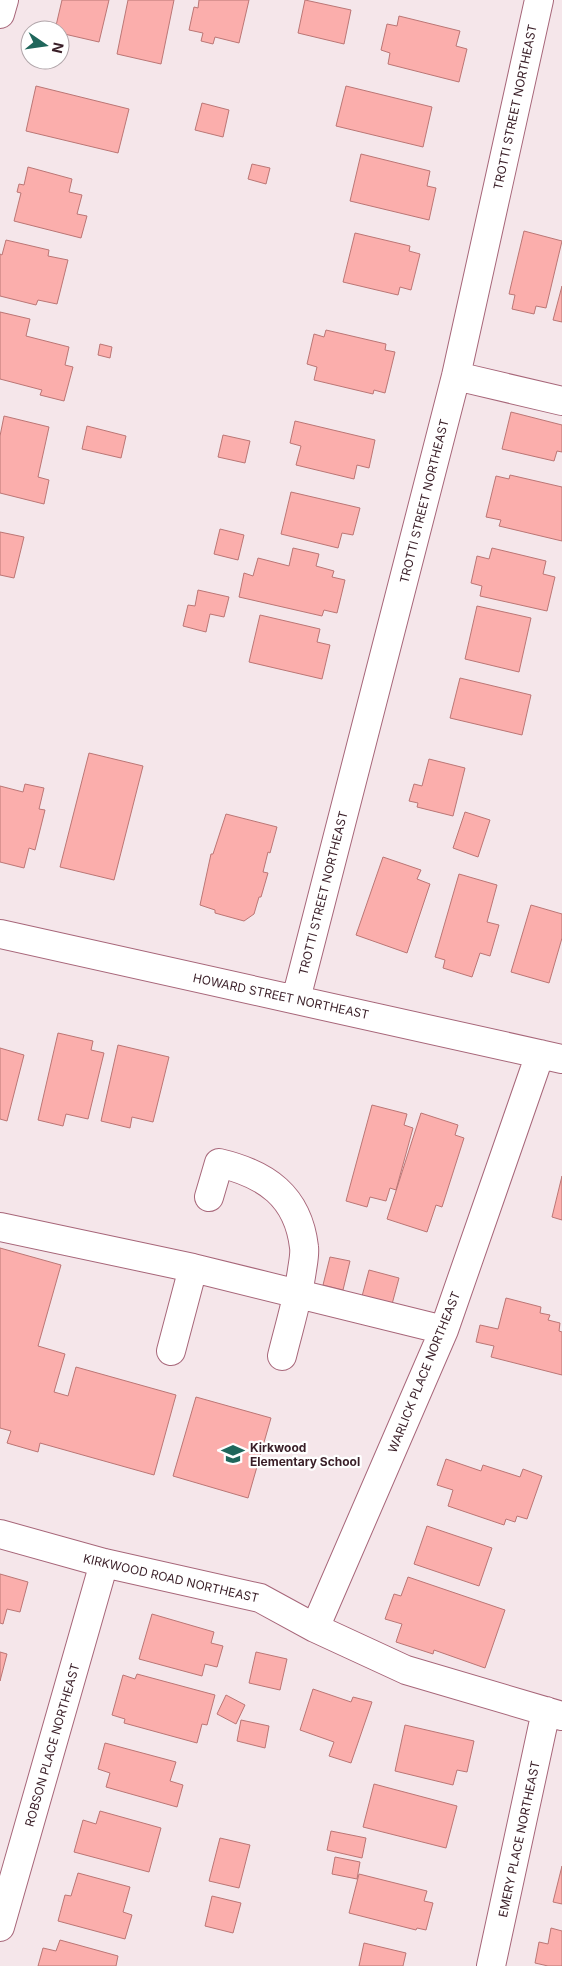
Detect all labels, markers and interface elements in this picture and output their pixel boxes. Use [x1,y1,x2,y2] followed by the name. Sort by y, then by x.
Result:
[20,20,70,70] north arrow
[490,23,540,191] street label: TROTTI STREET NORTHEAST
[49,41,68,55] text: N
[396,417,452,585] street label: TROTTI STREET NORTHEAST
[295,809,351,977] street label: TROTTI STREET NORTHEAST
[192,970,371,1022] street label: HOWARD STREET NORTHEAST
[385,1289,463,1455] street label: WARLICK PLACE NORTHEAST
[250,1440,360,1469] place label: Kirkwood Elementary School
[220,1441,246,1467] school or university icon: Kirkwood Elementary School
[82,1550,260,1606] street label: KIRKWOOD ROAD NORTHEAST
[21,1661,83,1828] street label: ROBSON PLACE NORTHEAST
[495,1759,543,1919] street label: EMERY PLACE NORTHEAST

